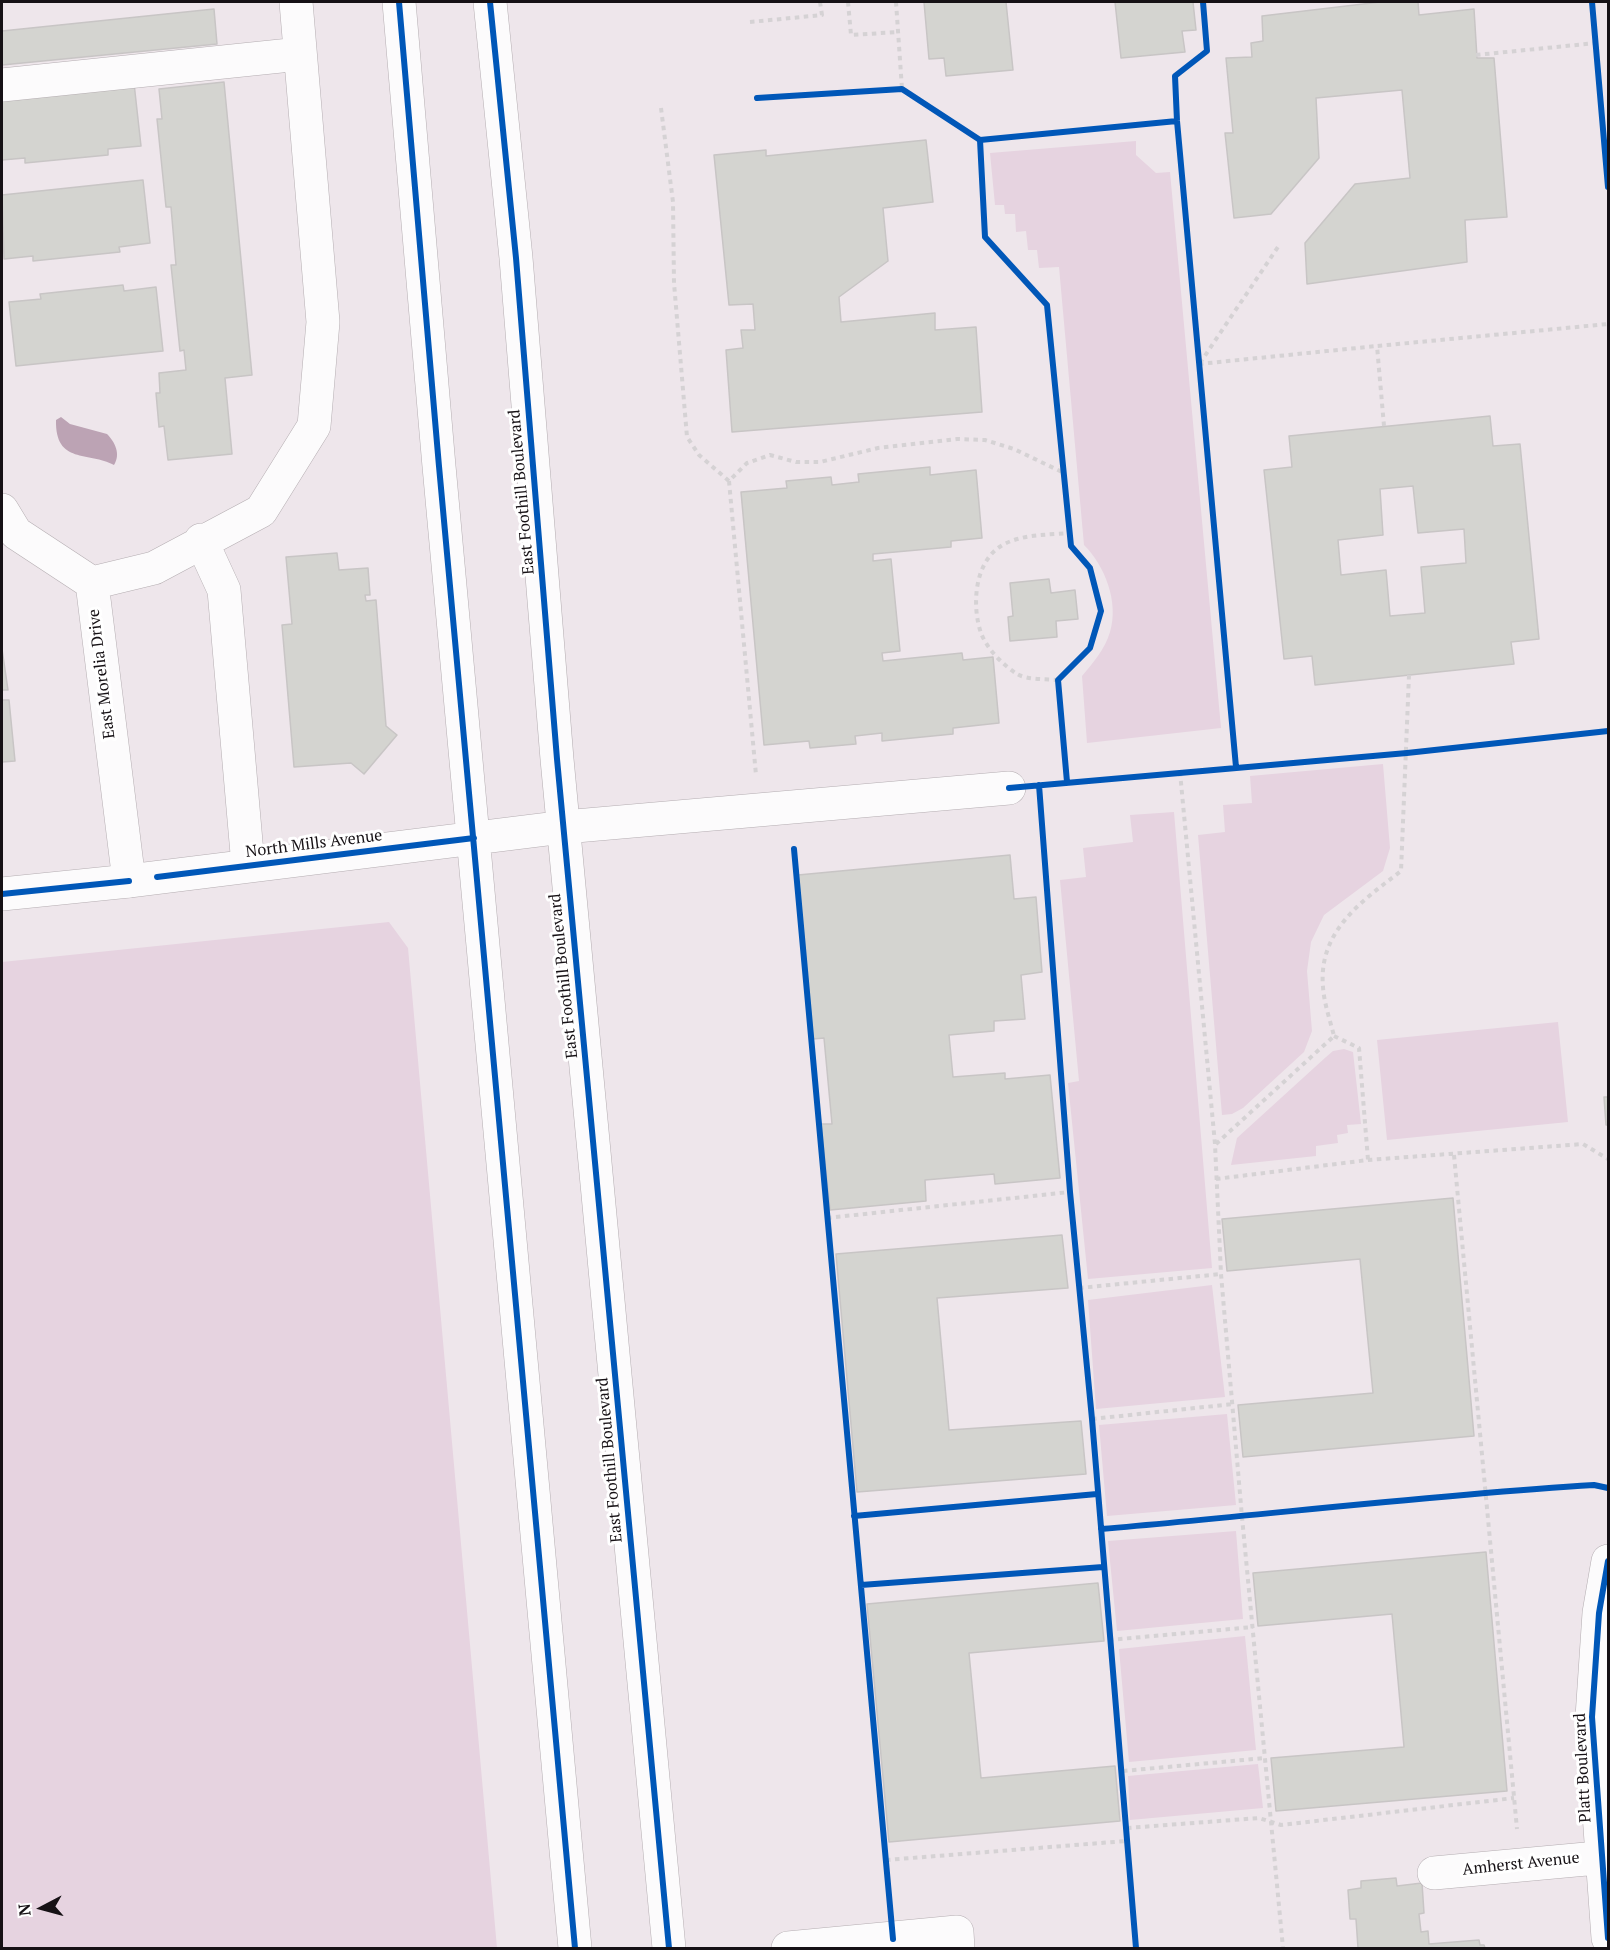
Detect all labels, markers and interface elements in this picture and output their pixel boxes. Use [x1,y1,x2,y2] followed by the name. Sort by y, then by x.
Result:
[505,409,539,575] street label: East Foothill Boulevard
[85,608,119,740] street label: East Morelia Drive
[245,826,383,862] street label: North Mills Avenue
[546,893,582,1059] street label: East Foothill Boulevard
[593,1377,627,1543] street label: East Foothill Boulevard
[1571,1713,1595,1823] street label: Platt Boulevard
[1462,1848,1580,1880] street label: Amherst Avenue
[12,1878,72,1938] north arrow
[13,1903,36,1917] text: N

